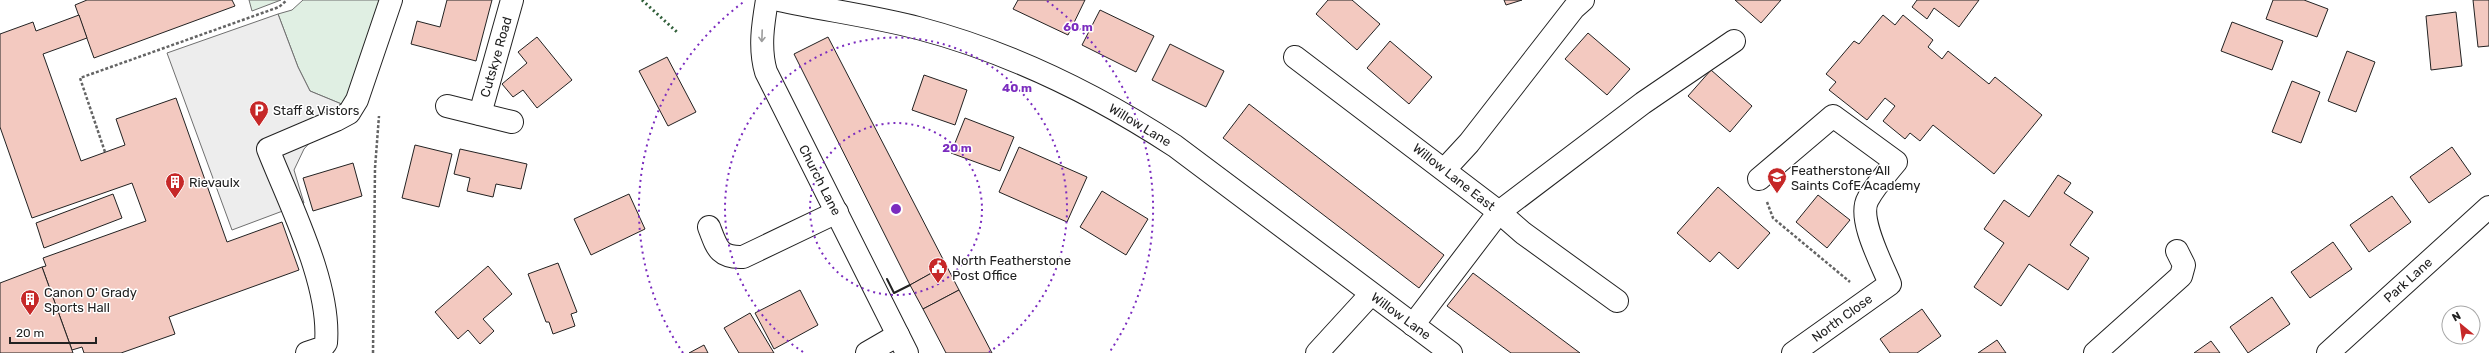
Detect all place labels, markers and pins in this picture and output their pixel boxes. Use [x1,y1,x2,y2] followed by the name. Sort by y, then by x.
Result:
[248,99,270,127] parking icon: Staff & Vistors
[273,103,360,118] place label: Staff & Vistors
[1791,163,1920,193] place label: Featherstone All Saints CofE Academy
[1766,166,1788,194] school or university icon: Featherstone All Saints CofE Academy
[164,171,186,199] building icon: Rievaulx
[189,175,240,190] place label: Rievaulx
[889,202,903,216] centre of rings
[952,253,1071,283] place label: North Featherstone Post Office
[927,256,949,284] public building icon: North Featherstone Post Office
[44,285,137,315] place label: Canon O' Grady Sports Hall
[19,288,41,316] building icon: Canon O' Grady Sports Hall

